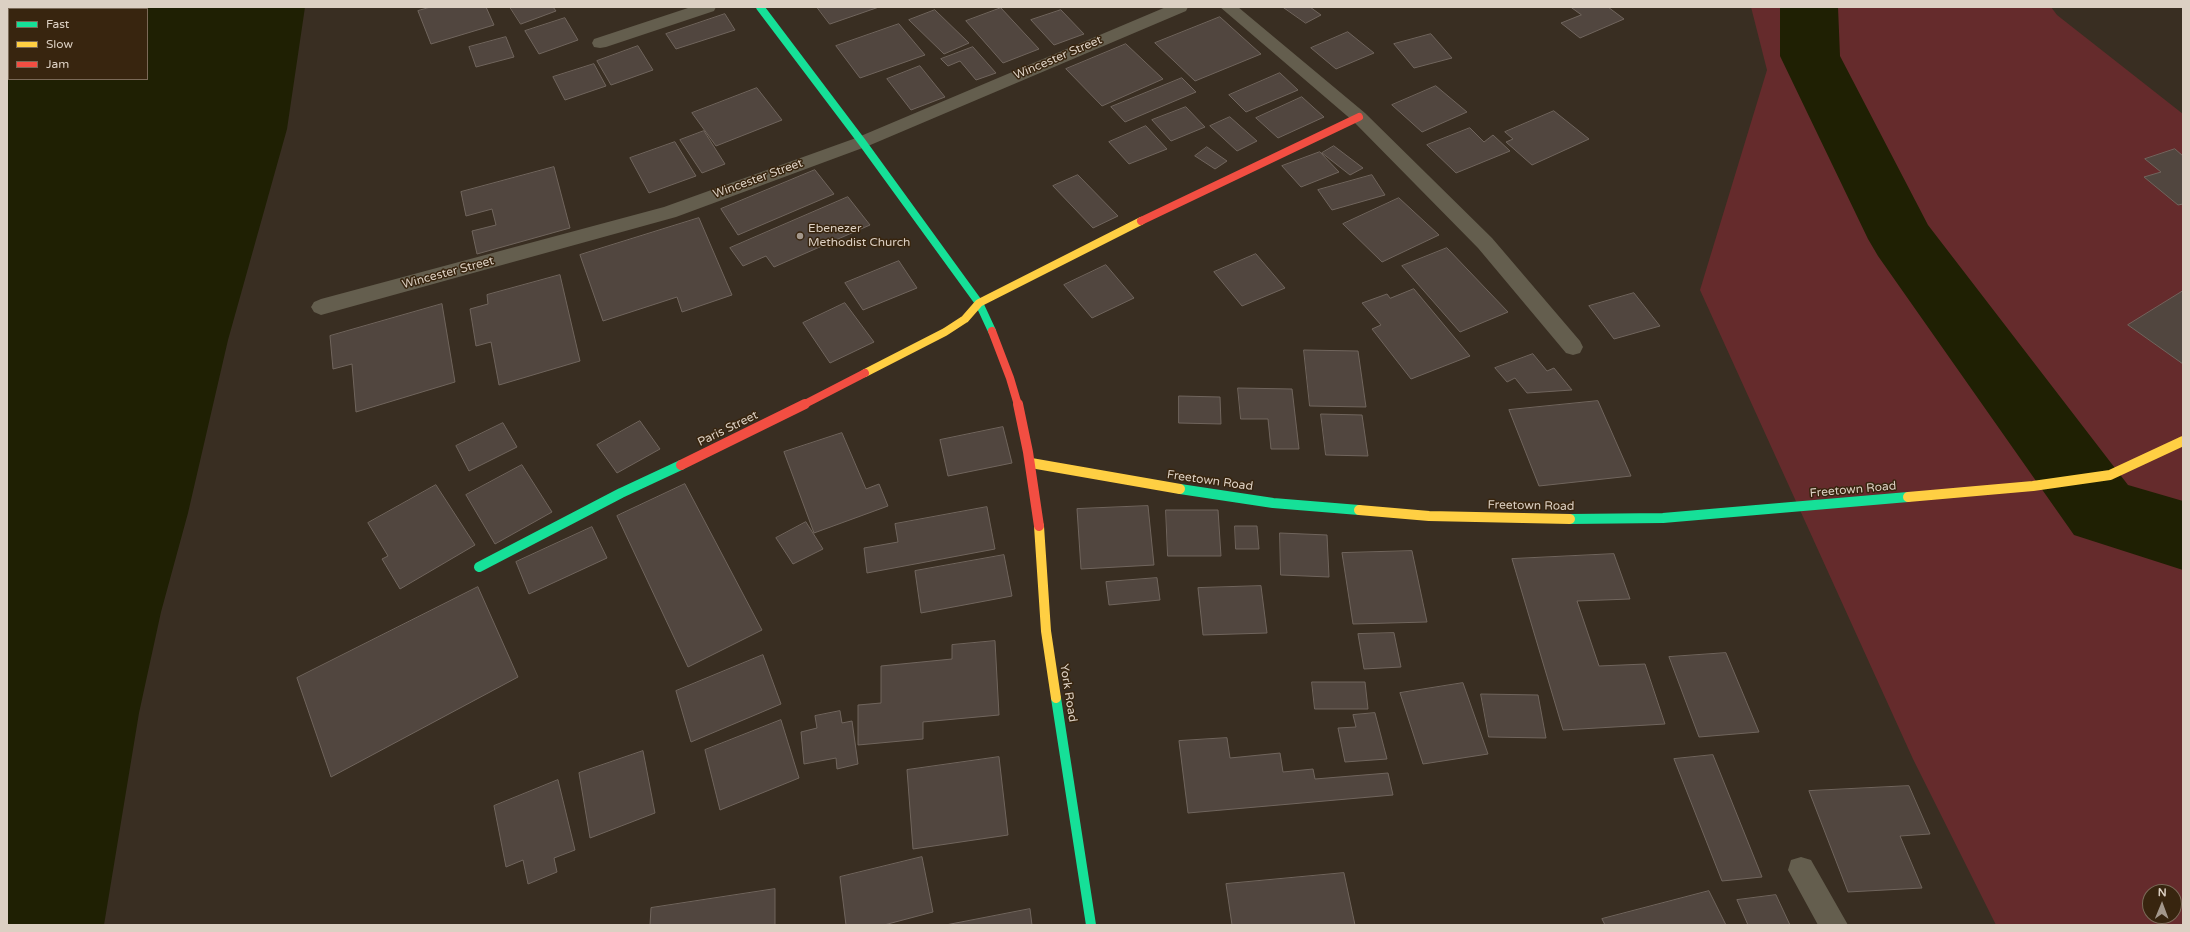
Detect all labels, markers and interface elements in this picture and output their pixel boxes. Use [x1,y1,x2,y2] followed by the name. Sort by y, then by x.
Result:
[8,8,148,80] legend
[46,17,69,31] text: Fast
[1012,33,1104,83] street label: Wincester Street
[46,37,73,51] text: Slow
[46,57,69,71] text: Jam
[711,156,805,202] street label: Wincester Street
[808,222,910,250] place label: Ebenezer Methodist Church
[795,231,805,241] marker: Ebenezer Methodist Church
[401,254,495,292] street label: Wincester Street
[696,408,760,450] street label: Paris Street
[1166,468,1254,494] street label: Freetown Road
[1809,479,1897,501] street label: Freetown Road
[1487,498,1575,514] street label: Freetown Road
[1056,663,1080,723] street label: York Road
[2142,884,2182,924] north arrow
[2158,886,2167,899] text: N

